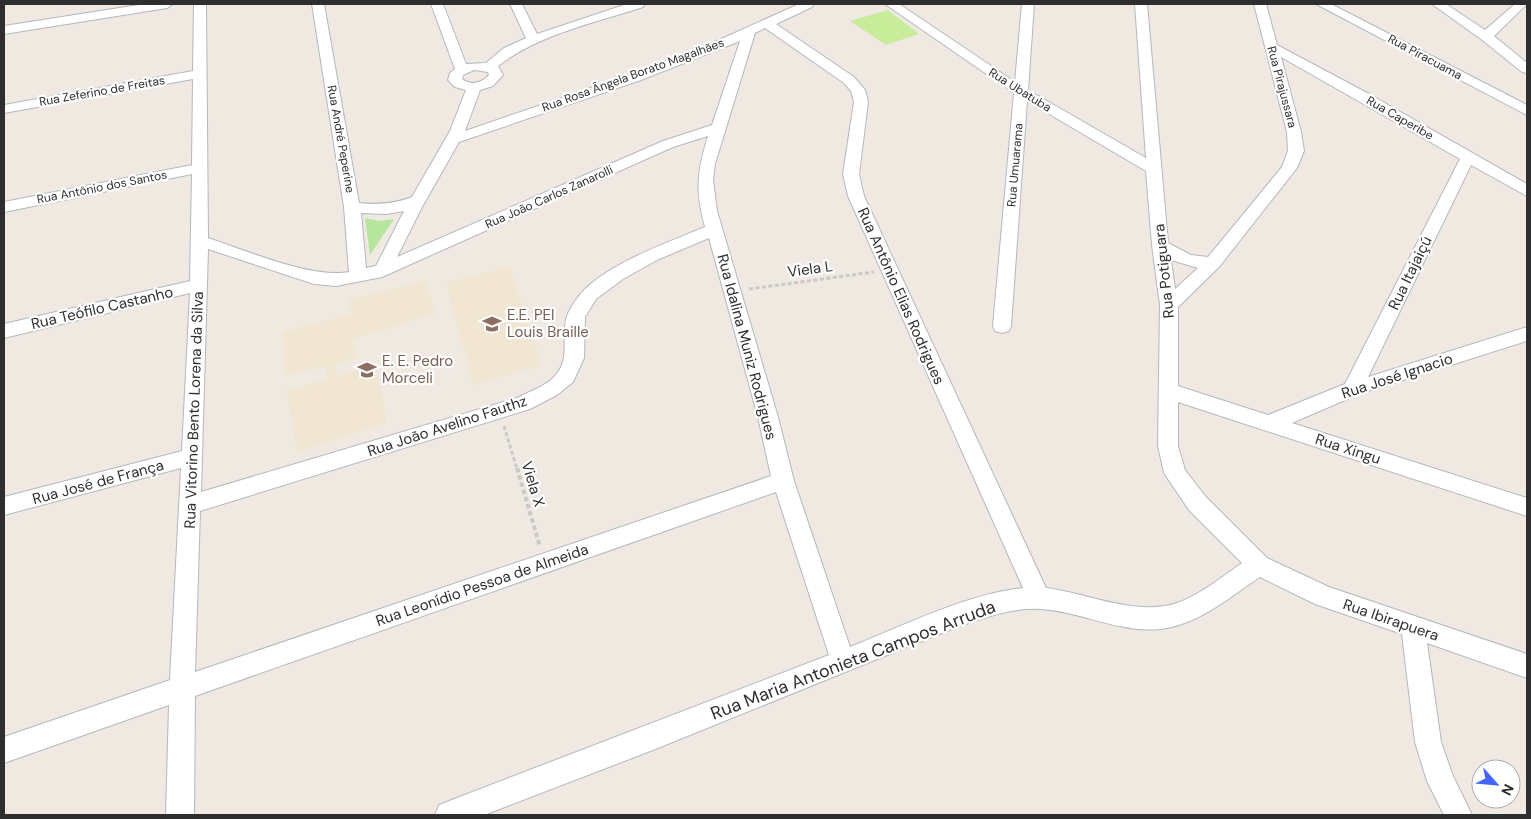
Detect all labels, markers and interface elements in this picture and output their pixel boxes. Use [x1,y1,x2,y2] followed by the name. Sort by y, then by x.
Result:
[1385,31,1465,83] street label: Rua Piracuama
[540,35,726,115] street label: Rua Rosa Ângela Borato Magalhães
[1263,44,1301,130] street label: Rua Pirajussara
[986,64,1054,116] street label: Rua Ubatuba
[38,72,166,110] street label: Rua Zeferino de Freitas
[324,84,358,194] street label: Rua André Peperine
[1364,92,1437,144] street label: Rua Caperibe
[1003,123,1027,207] street label: Rua Umuarama
[483,162,616,232] street label: Rua João Carlos Zanarolli
[36,167,168,207] street label: Rua Antônio dos Santos
[853,204,949,388] street label: Rua Antônio Elias Rodrigues
[1149,223,1179,319] street label: Rua Potiguara
[1384,233,1436,313] street label: Rua Itajaiçú
[713,252,781,442] street label: Rua Idalina Muniz Rodrigues
[786,256,834,282] street label: Viela L
[29,282,175,334] street label: Rua Teófilo Castanho
[180,291,208,529] street label: Rua Vitorino Bento Lorena da Silva
[507,305,589,342] place label: E.E. PEI Louis Braille
[481,313,503,335] school or university icon: E.E. PEI Louis Braille
[1339,349,1455,403] street label: Rua José Ignacio
[382,351,453,388] place label: E. E. Pedro Morceli
[356,359,378,381] school or university icon: E. E. Pedro Morceli
[365,391,529,461] street label: Rua João Avelino Fauthz
[1313,429,1383,469] street label: Rua Xingu
[30,455,166,509] street label: Rua José de França
[517,459,549,509] street label: Viela X
[373,539,591,631] street label: Rua Leonídio Pessoa de Almeida
[707,594,999,726] street label: Rua Maria Antonieta Campos Arruda
[1340,594,1442,646] street label: Rua Ibirapuera
[1471,759,1521,809] north arrow
[1497,781,1518,799] text: N

